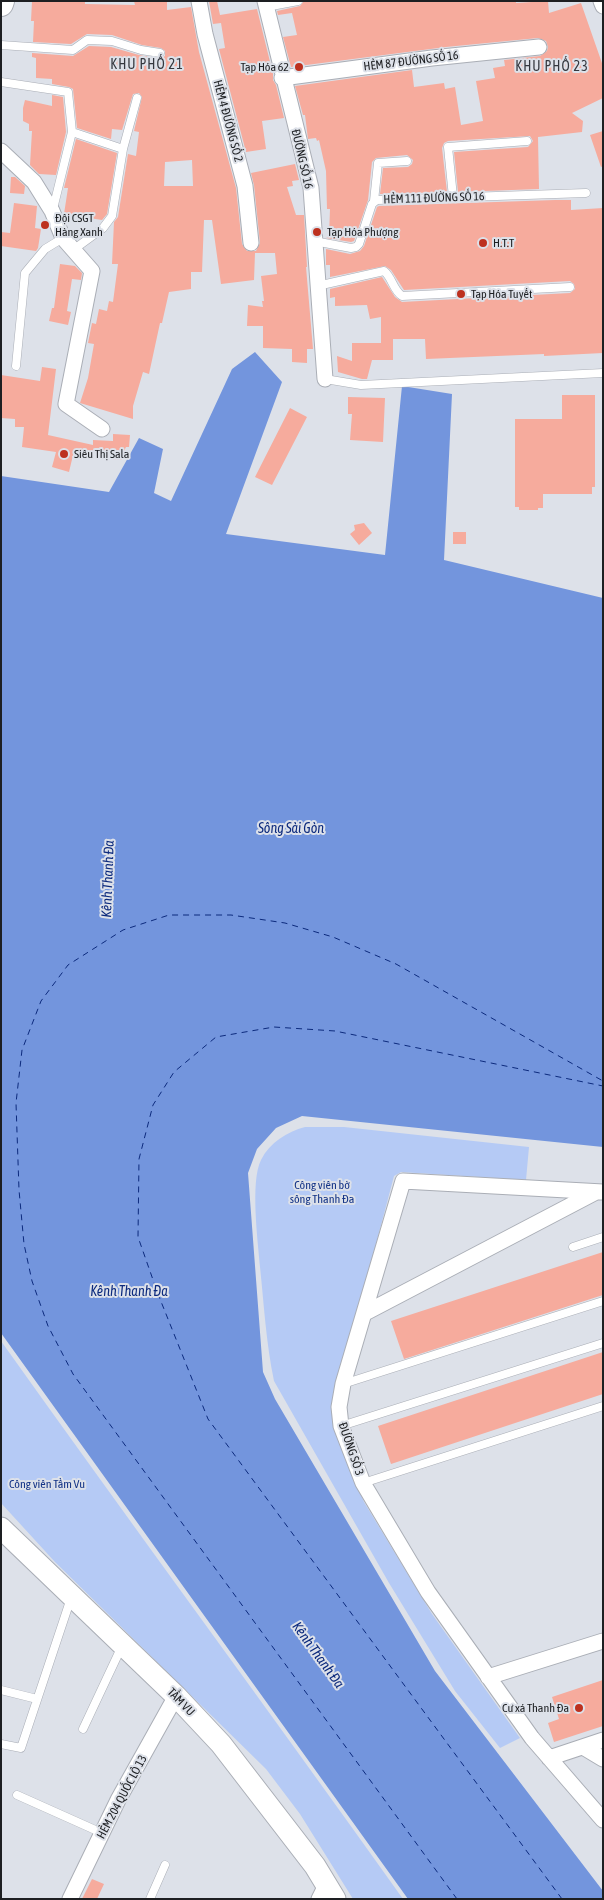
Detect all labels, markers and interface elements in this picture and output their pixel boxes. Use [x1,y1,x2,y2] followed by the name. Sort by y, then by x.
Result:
[363,48,459,74] street label: HẺM 87 ĐƯỜNG SỐ 16
[109,57,185,73] district label: KHU PHỐ 21
[514,59,590,75] district label: KHU PHỐ 23
[241,60,289,74] place label: Tạp Hóa 62
[293,61,305,73] marker: Tạp Hóa 62
[210,78,246,164] street label: HẺM 4 ĐƯỜNG SỐ 2
[288,128,316,190] street label: ĐƯỜNG SỐ 16
[383,189,485,207] street label: HẺM 111 ĐƯỜNG SỐ 16
[55,211,103,239] place label: Đội CSGT Hàng Xanh
[39,219,51,231] marker: Đội CSGT Hàng Xanh
[327,225,398,239] place label: Tạp Hóa Phượng
[311,226,323,238] marker: Tạp Hóa Phượng
[493,236,514,250] place label: H.T.T
[477,237,489,249] marker: H.T.T
[471,287,532,301] place label: Tạp Hóa Tuyết
[455,288,467,300] marker: Tạp Hóa Tuyết
[74,447,129,461] place label: Siêu Thị Sala
[58,448,70,460] marker: Siêu Thị Sala
[258,821,324,837] water label: Sông Sài Gòn
[98,840,118,918] water label: Kênh Thanh Đa
[290,1178,354,1206] park label: Công viên bờ sông Thanh Đa
[90,1284,168,1300] water label: Kênh Thanh Đa
[335,1421,367,1477] street label: ĐƯỜNG SỐ 3
[9,1477,85,1491] park label: Công viên Tầm Vu
[288,1619,348,1691] water label: Kênh Thanh Đa
[164,1685,198,1719] street label: TẦM VU
[502,1701,569,1715] place label: Cư xá Thanh Đa
[573,1702,585,1714] marker: Cư xá Thanh Đa
[94,1753,150,1841] street label: HẺM 204 QUỐC LỘ 13

